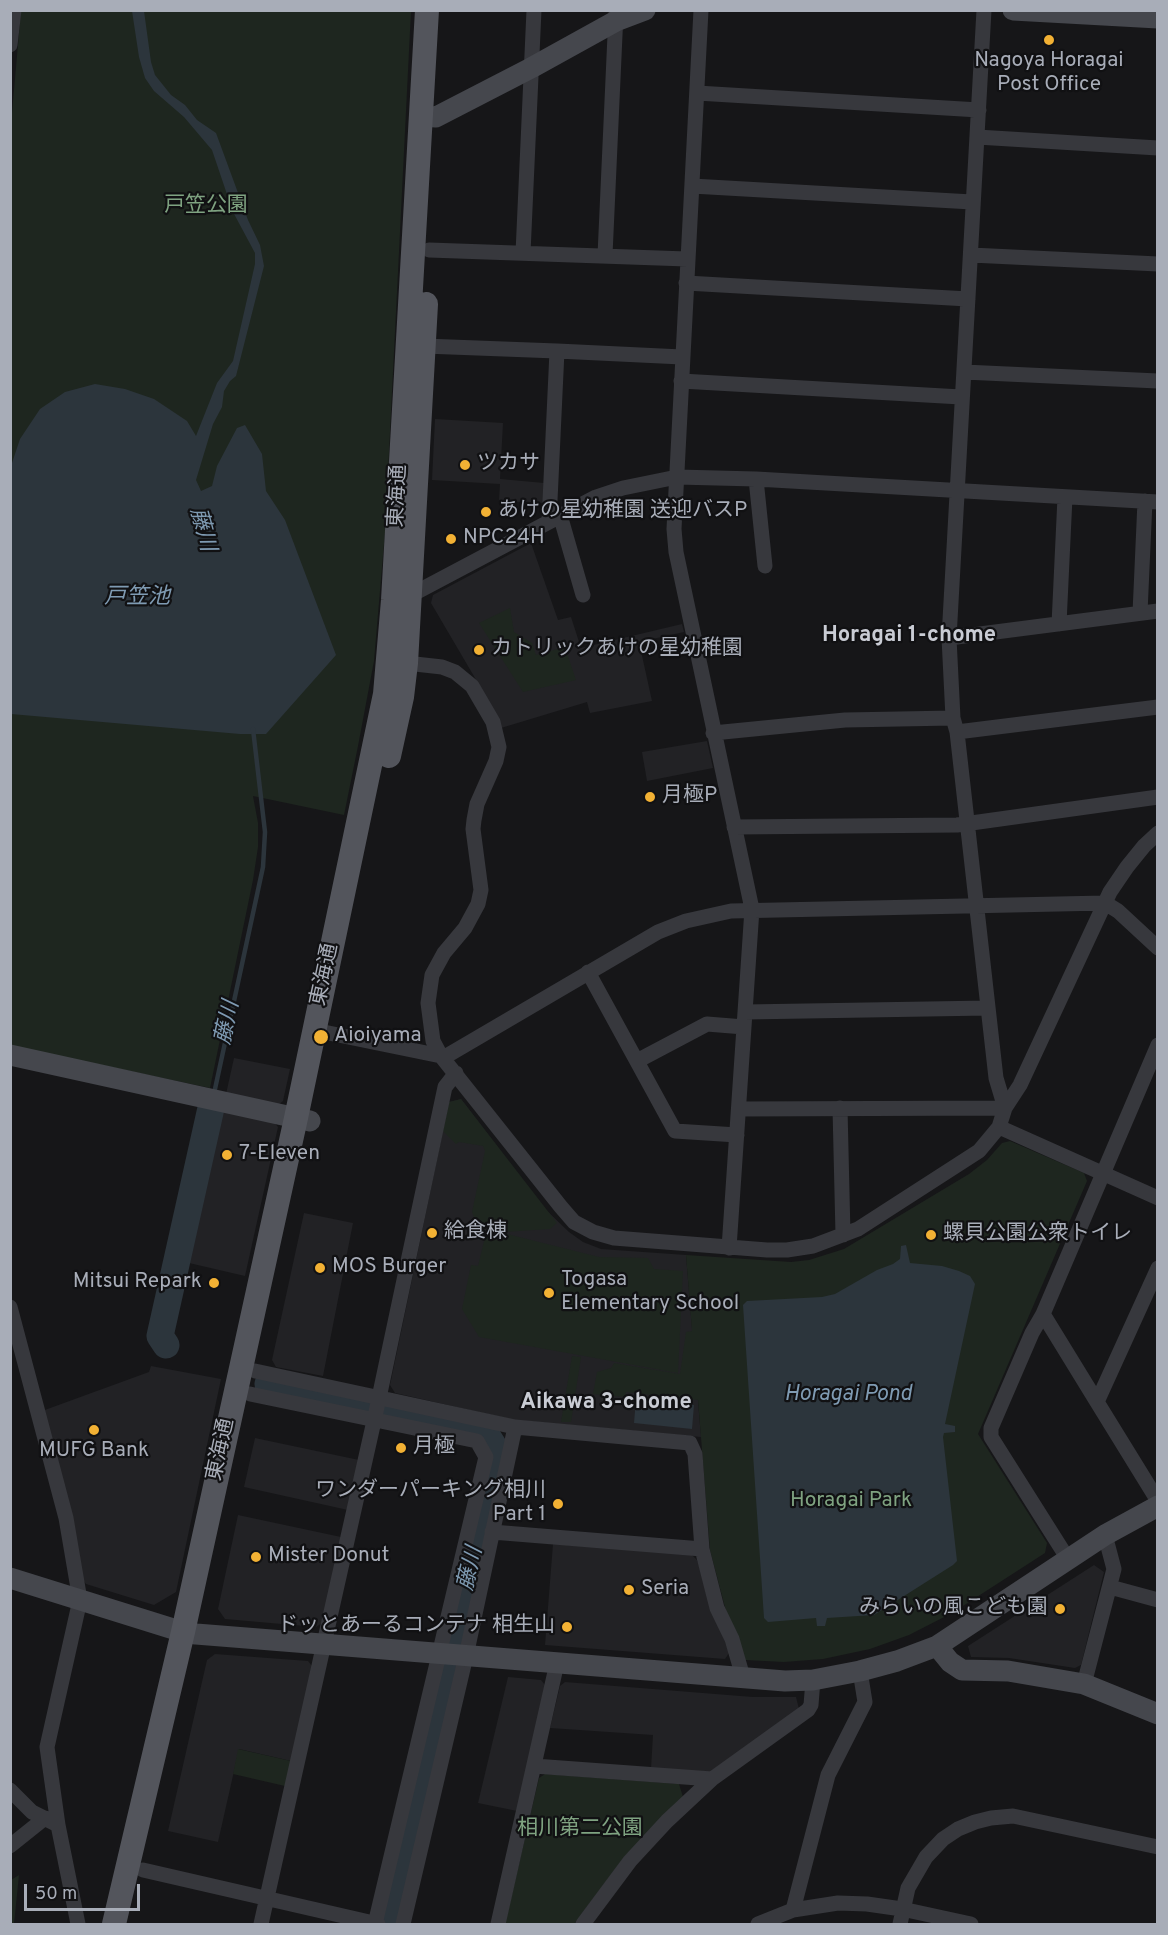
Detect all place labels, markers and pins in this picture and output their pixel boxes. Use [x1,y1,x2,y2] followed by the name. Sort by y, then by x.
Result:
[1042,33,1056,47] marker: Nagoya Horagai Post Office
[974,49,1124,99] place label: Nagoya Horagai Post Office
[477,452,540,478] place label: ツカサ
[458,458,472,472] marker: ツカサ
[498,499,747,525] place label: あけの星幼稚園 送迎バスP
[479,505,493,519] marker: あけの星幼稚園 送迎バスP
[463,526,545,552] place label: NPC24H
[444,532,458,546] marker: NPC24H
[491,637,743,663] place label: カトリックあけの星幼稚園
[472,643,486,657] marker: カトリックあけの星幼稚園
[662,784,717,810] place label: 月極P
[643,790,657,804] marker: 月極P
[334,1024,422,1050] place label: Aioiyama
[312,1028,330,1046] marker: Aioiyama
[239,1142,320,1168] place label: 7-Eleven
[220,1148,234,1162] marker: 7-Eleven
[444,1220,507,1246] place label: 給食棟
[943,1222,1132,1248] place label: 螺貝公園公衆トイレ
[425,1226,439,1240] marker: 給食棟
[924,1228,938,1242] marker: 螺貝公園公衆トイレ
[332,1255,446,1281] place label: MOS Burger
[313,1261,327,1275] marker: MOS Burger
[561,1268,739,1318] place label: Togasa Elementary School
[73,1270,202,1296] place label: Mitsui Repark
[207,1276,221,1290] marker: Mitsui Repark
[542,1286,556,1300] marker: Togasa Elementary School
[87,1423,101,1437] marker: MUFG Bank
[413,1435,455,1461] place label: 月極
[39,1439,149,1465] place label: MUFG Bank
[394,1441,408,1455] marker: 月極
[315,1479,546,1529] place label: ワンダーパーキング相川 Part 1
[551,1497,565,1511] marker: ワンダーパーキング相川 Part 1
[268,1544,390,1570] place label: Mister Donut
[249,1550,263,1564] marker: Mister Donut
[641,1577,689,1603] place label: Seria
[622,1583,636,1597] marker: Seria
[859,1596,1048,1622] place label: みらいの風こども園
[1053,1602,1067,1616] marker: みらいの風こども園
[277,1614,555,1640] place label: ドッとあーるコンテナ 相生山
[560,1620,574,1634] marker: ドッとあーるコンテナ 相生山

